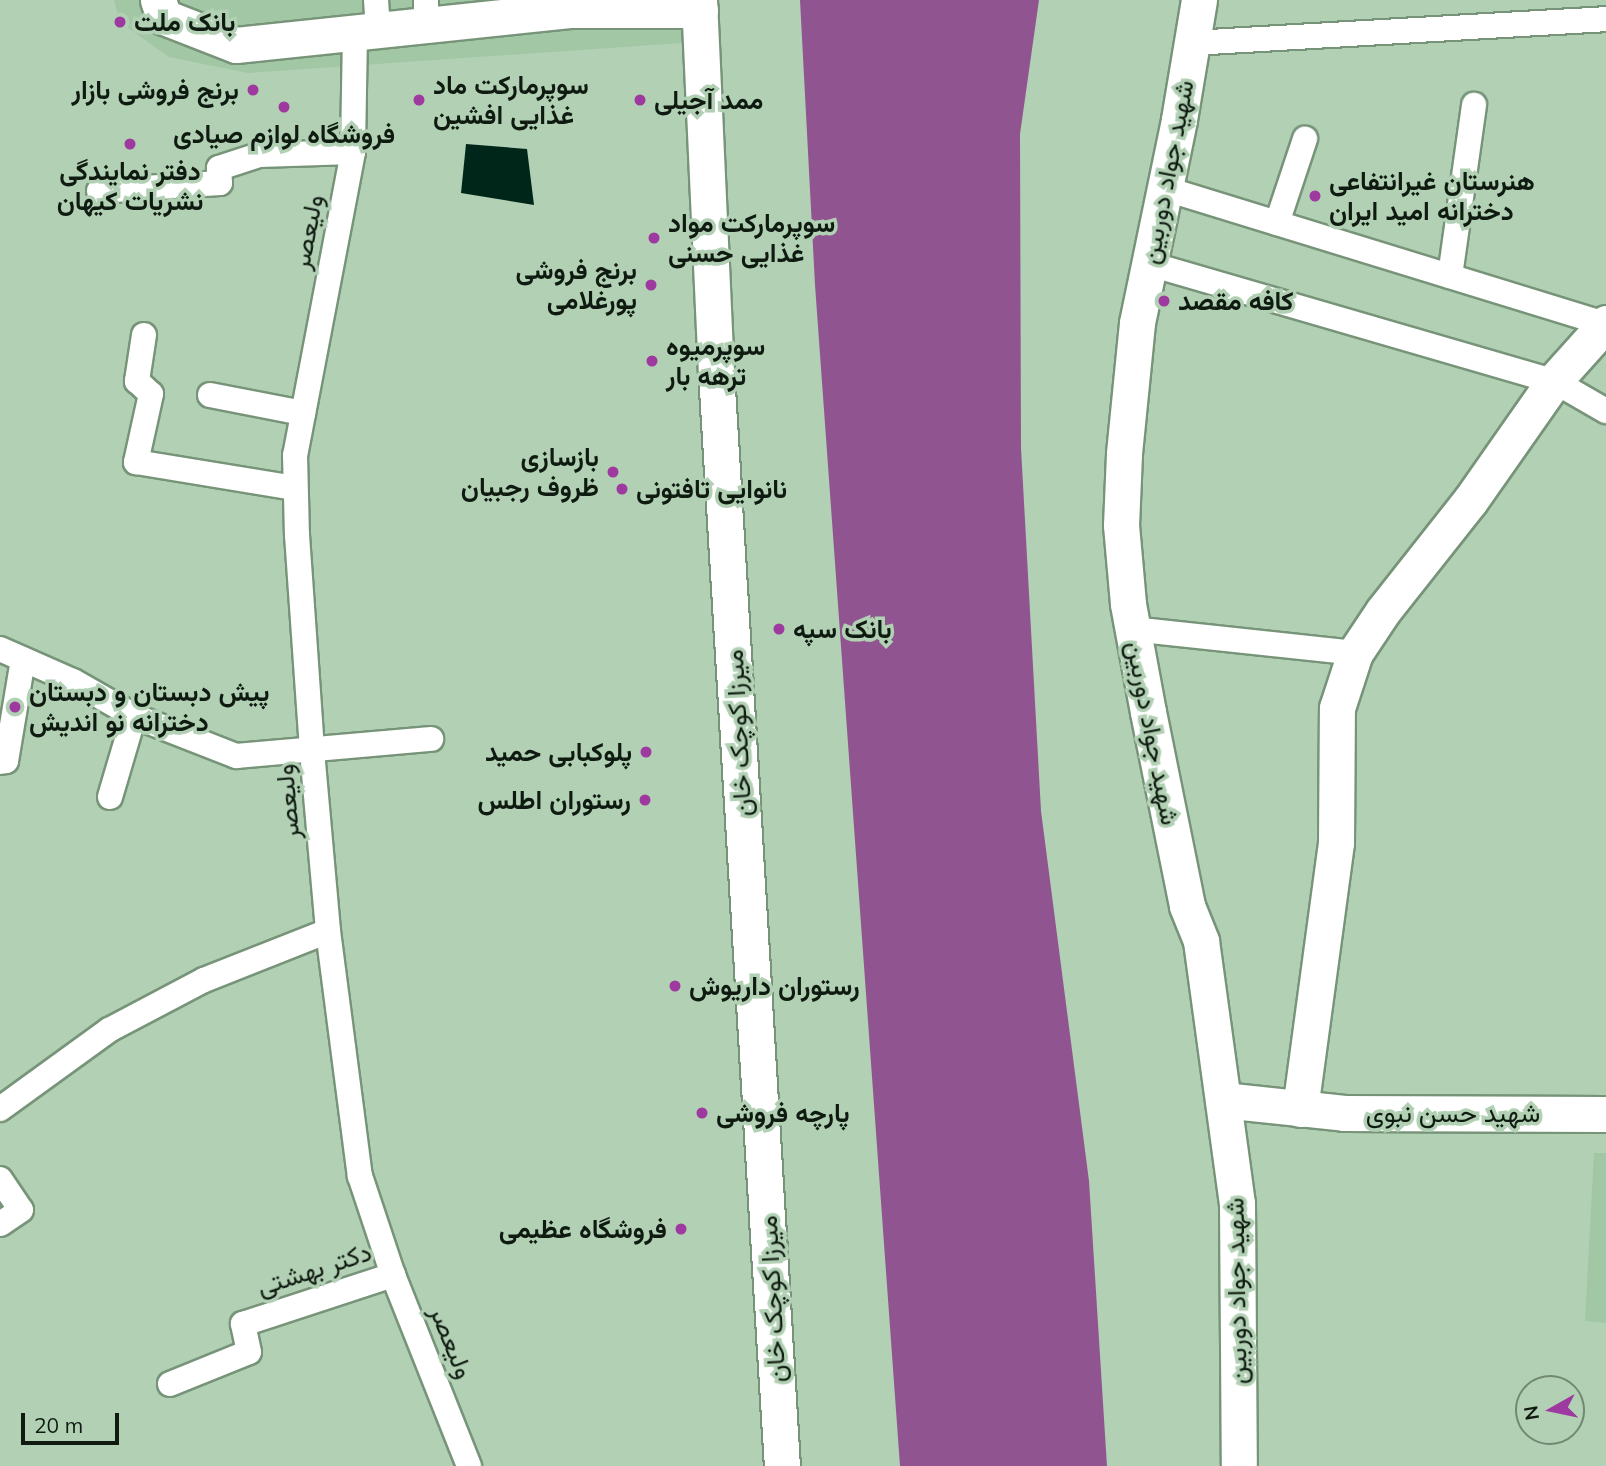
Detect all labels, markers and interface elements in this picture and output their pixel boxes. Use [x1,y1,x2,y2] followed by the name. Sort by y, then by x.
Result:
[134,6,235,38] place label: بانک ملت
[112,14,128,30] marker: بانک ملت
[433,69,589,130] place label: سوپرمارکت ماد غذایی افشین
[72,74,239,106] place label: برنج فروشی بازار
[1134,77,1200,267] street label: شهید جواد دوربین
[245,82,261,98] marker: برنج فروشی بازار
[654,84,763,116] place label: ممد آجیلی
[411,92,427,108] marker: سوپرمارکت ماد غذایی افشین
[632,92,648,108] marker: ممد آجیلی
[276,99,292,115] marker: فروشگاه لوازم صیادی
[173,118,395,150] place label: فروشگاه لوازم صیادی
[122,136,138,152] marker: دفتر نمایندگی نشریات کیهان
[57,155,203,216] place label: دفتر نمایندگی نشریات کیهان
[1329,165,1535,227] place label: هنرستان غیرانتفاعی دخترانه امید ایران
[1307,188,1323,204] marker: هنرستان غیرانتفاعی دخترانه امید ایران
[284,192,330,272] street label: ولیعصر
[668,207,835,268] place label: سوپرمارکت مواد غذایی حسنی
[646,230,662,246] marker: سوپرمارکت مواد غذایی حسنی
[516,254,637,316] place label: برنج فروشی پورغلامی
[643,277,659,293] marker: برنج فروشی پورغلامی
[1178,285,1294,317] place label: کافه مقصد
[1156,293,1172,309] marker: کافه مقصد
[666,330,765,392] place label: سوپرمیوه ترهه بار
[644,353,660,369] marker: سوپرمیوه ترهه بار
[461,441,599,503] place label: بازسازی ظروف رجبیان
[605,464,621,480] marker: بازسازی ظروف رجبیان
[636,473,787,505] place label: نانوایی تافتونی
[614,481,630,497] marker: نانوایی تافتونی
[793,613,892,645] place label: بانک سپه
[771,621,787,637] marker: بانک سپه
[1120,638,1186,828] street label: شهید جواد دوربین
[718,649,758,817] street label: میرزا کوچک خان
[29,676,270,738] place label: پیش دبستان و دبستان دخترانه نو اندیش
[7,699,23,715] marker: پیش دبستان و دبستان دخترانه نو اندیش
[485,736,632,768] place label: پلوکبابی حمید
[638,744,654,760] marker: پلوکبابی حمید
[268,763,306,841] street label: ولیعصر
[478,784,631,816] place label: رستوران اطلس
[637,792,653,808] marker: رستوران اطلس
[689,970,860,1002] place label: رستوران داریوش
[667,978,683,994] marker: رستوران داریوش
[716,1097,850,1129] place label: پارچه فروشی
[1366,1097,1540,1129] street label: شهید حسن نبوی
[694,1105,710,1121] marker: پارچه فروشی
[1219,1197,1253,1385] street label: شهید جواد دوربین
[499,1213,667,1245] place label: فروشگاه عظیمی
[752,1215,792,1383] street label: میرزا کوچک خان
[673,1221,689,1237] marker: فروشگاه عظیمی
[253,1236,375,1302] street label: دکتر بهشتی
[423,1301,481,1383] street label: ولیعصر
[1515,1375,1585,1445] north arrow
[24,1400,122,1444] scale bar
[1518,1404,1544,1422] text: N
[34,1412,83,1438] text: 20 m

